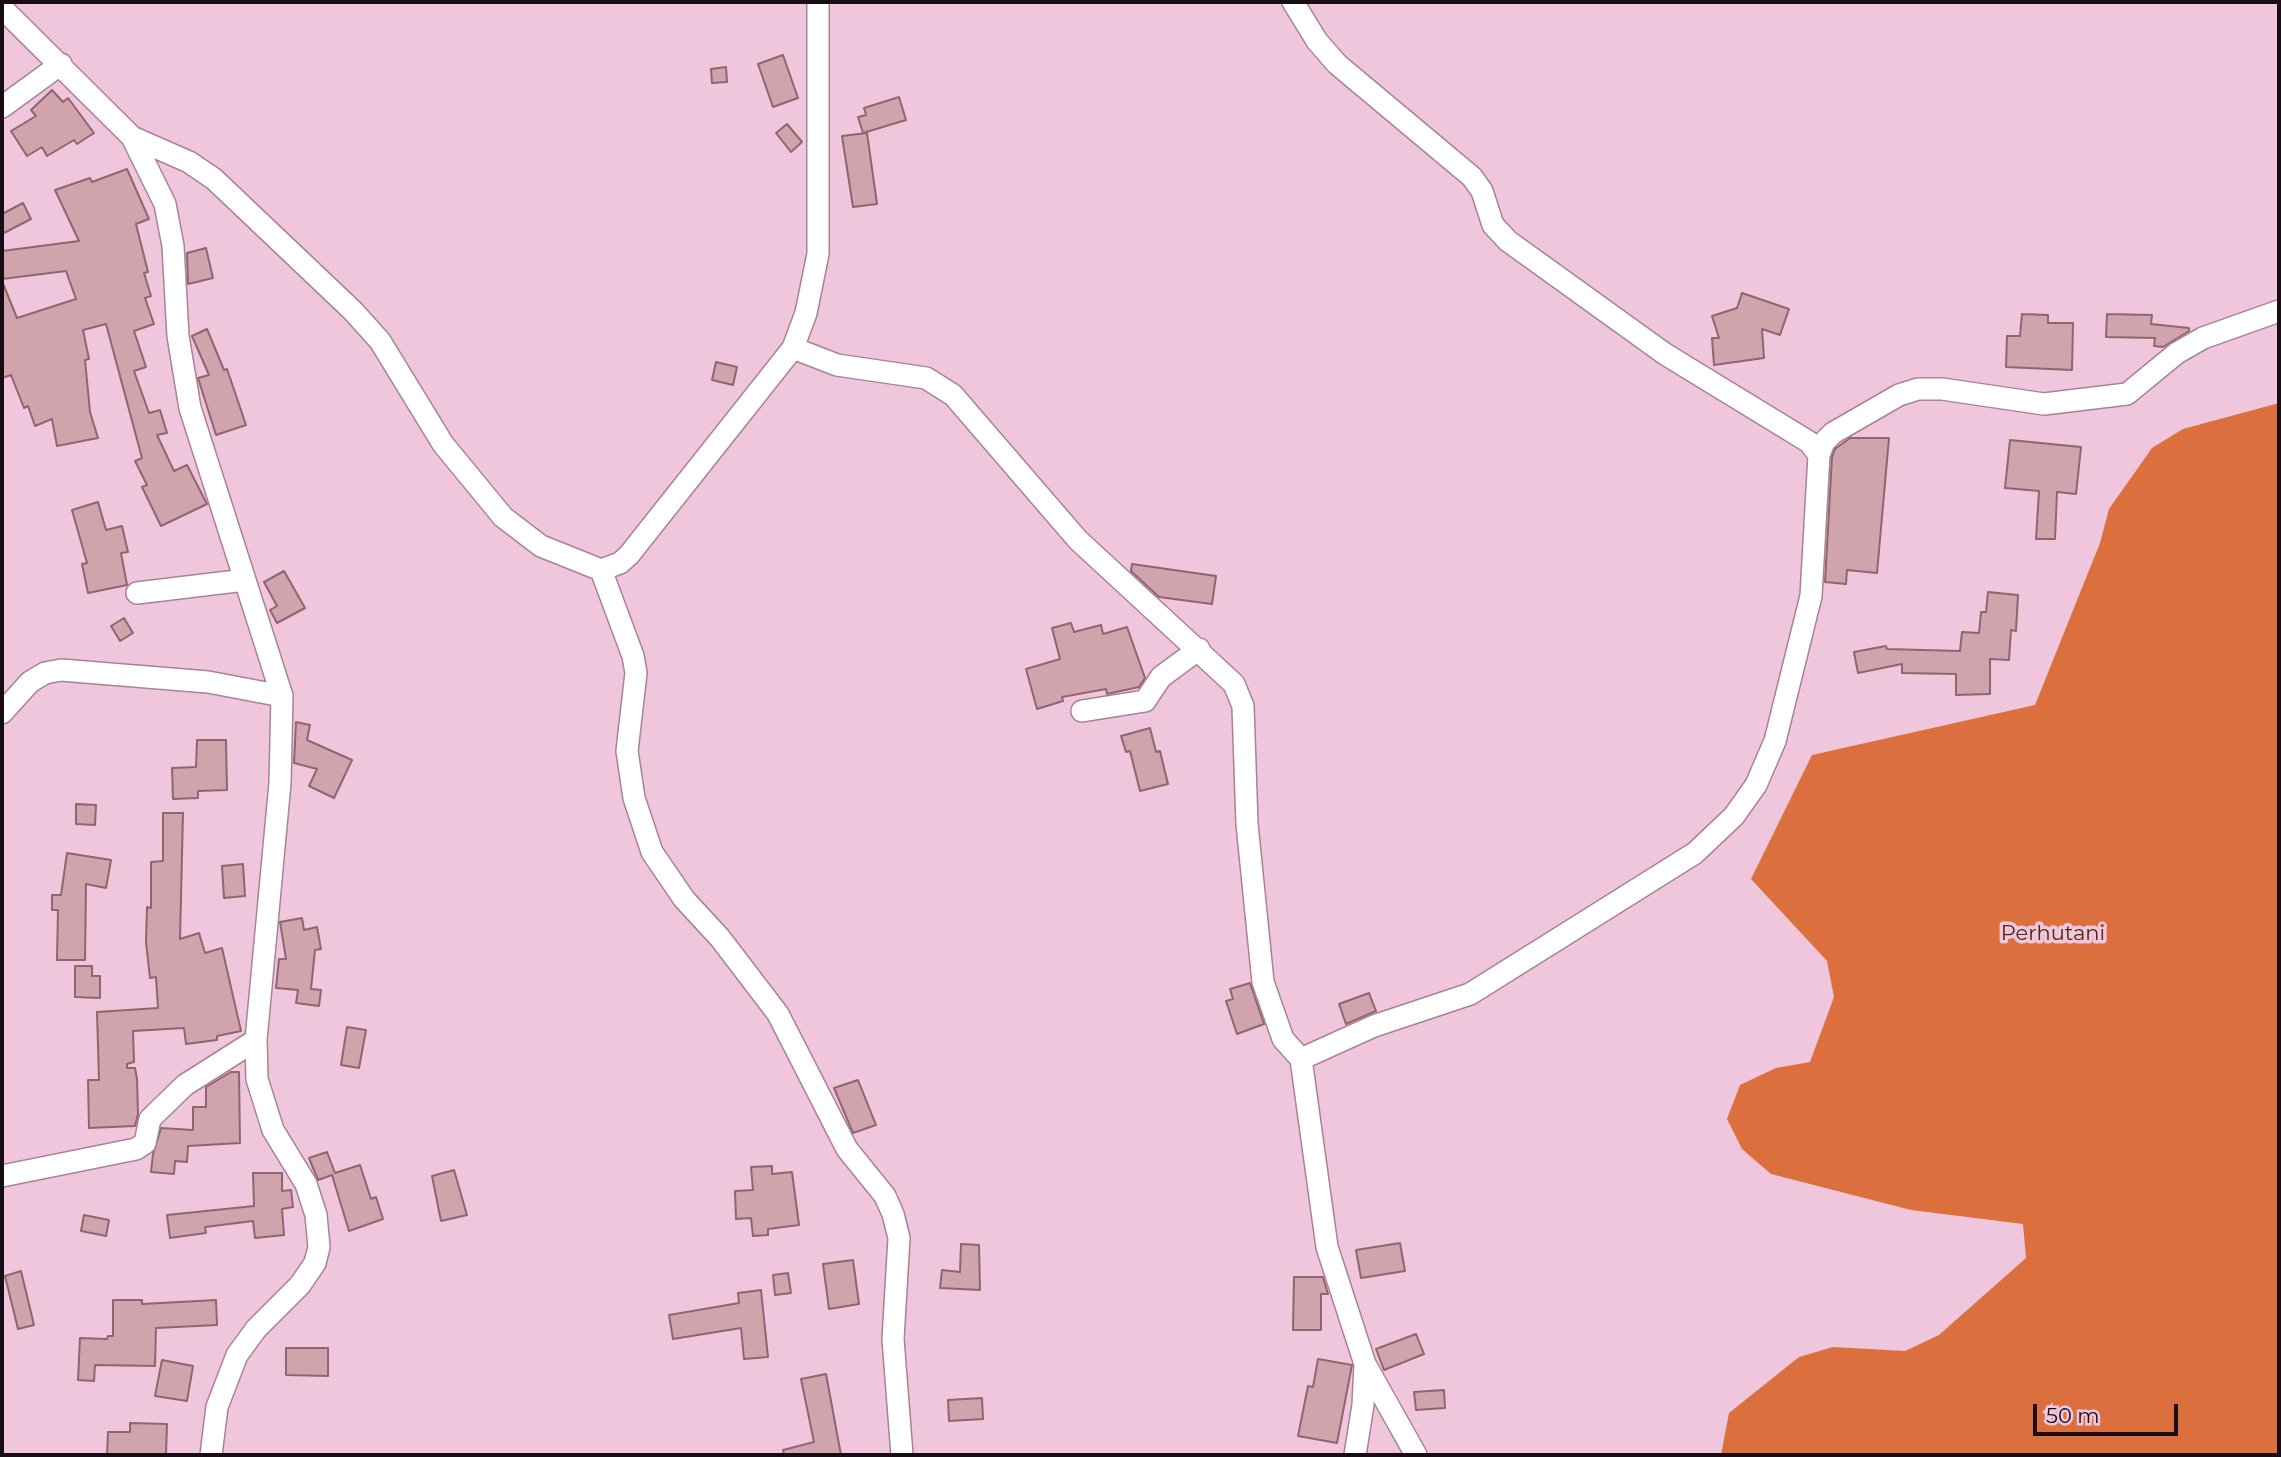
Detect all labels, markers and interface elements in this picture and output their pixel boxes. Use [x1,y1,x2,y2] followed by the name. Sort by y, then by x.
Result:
[2001,921,2105,947] park label: Perhutani
[2036,1390,2181,1434] scale bar
[2046,1403,2100,1428] text: 50 m

